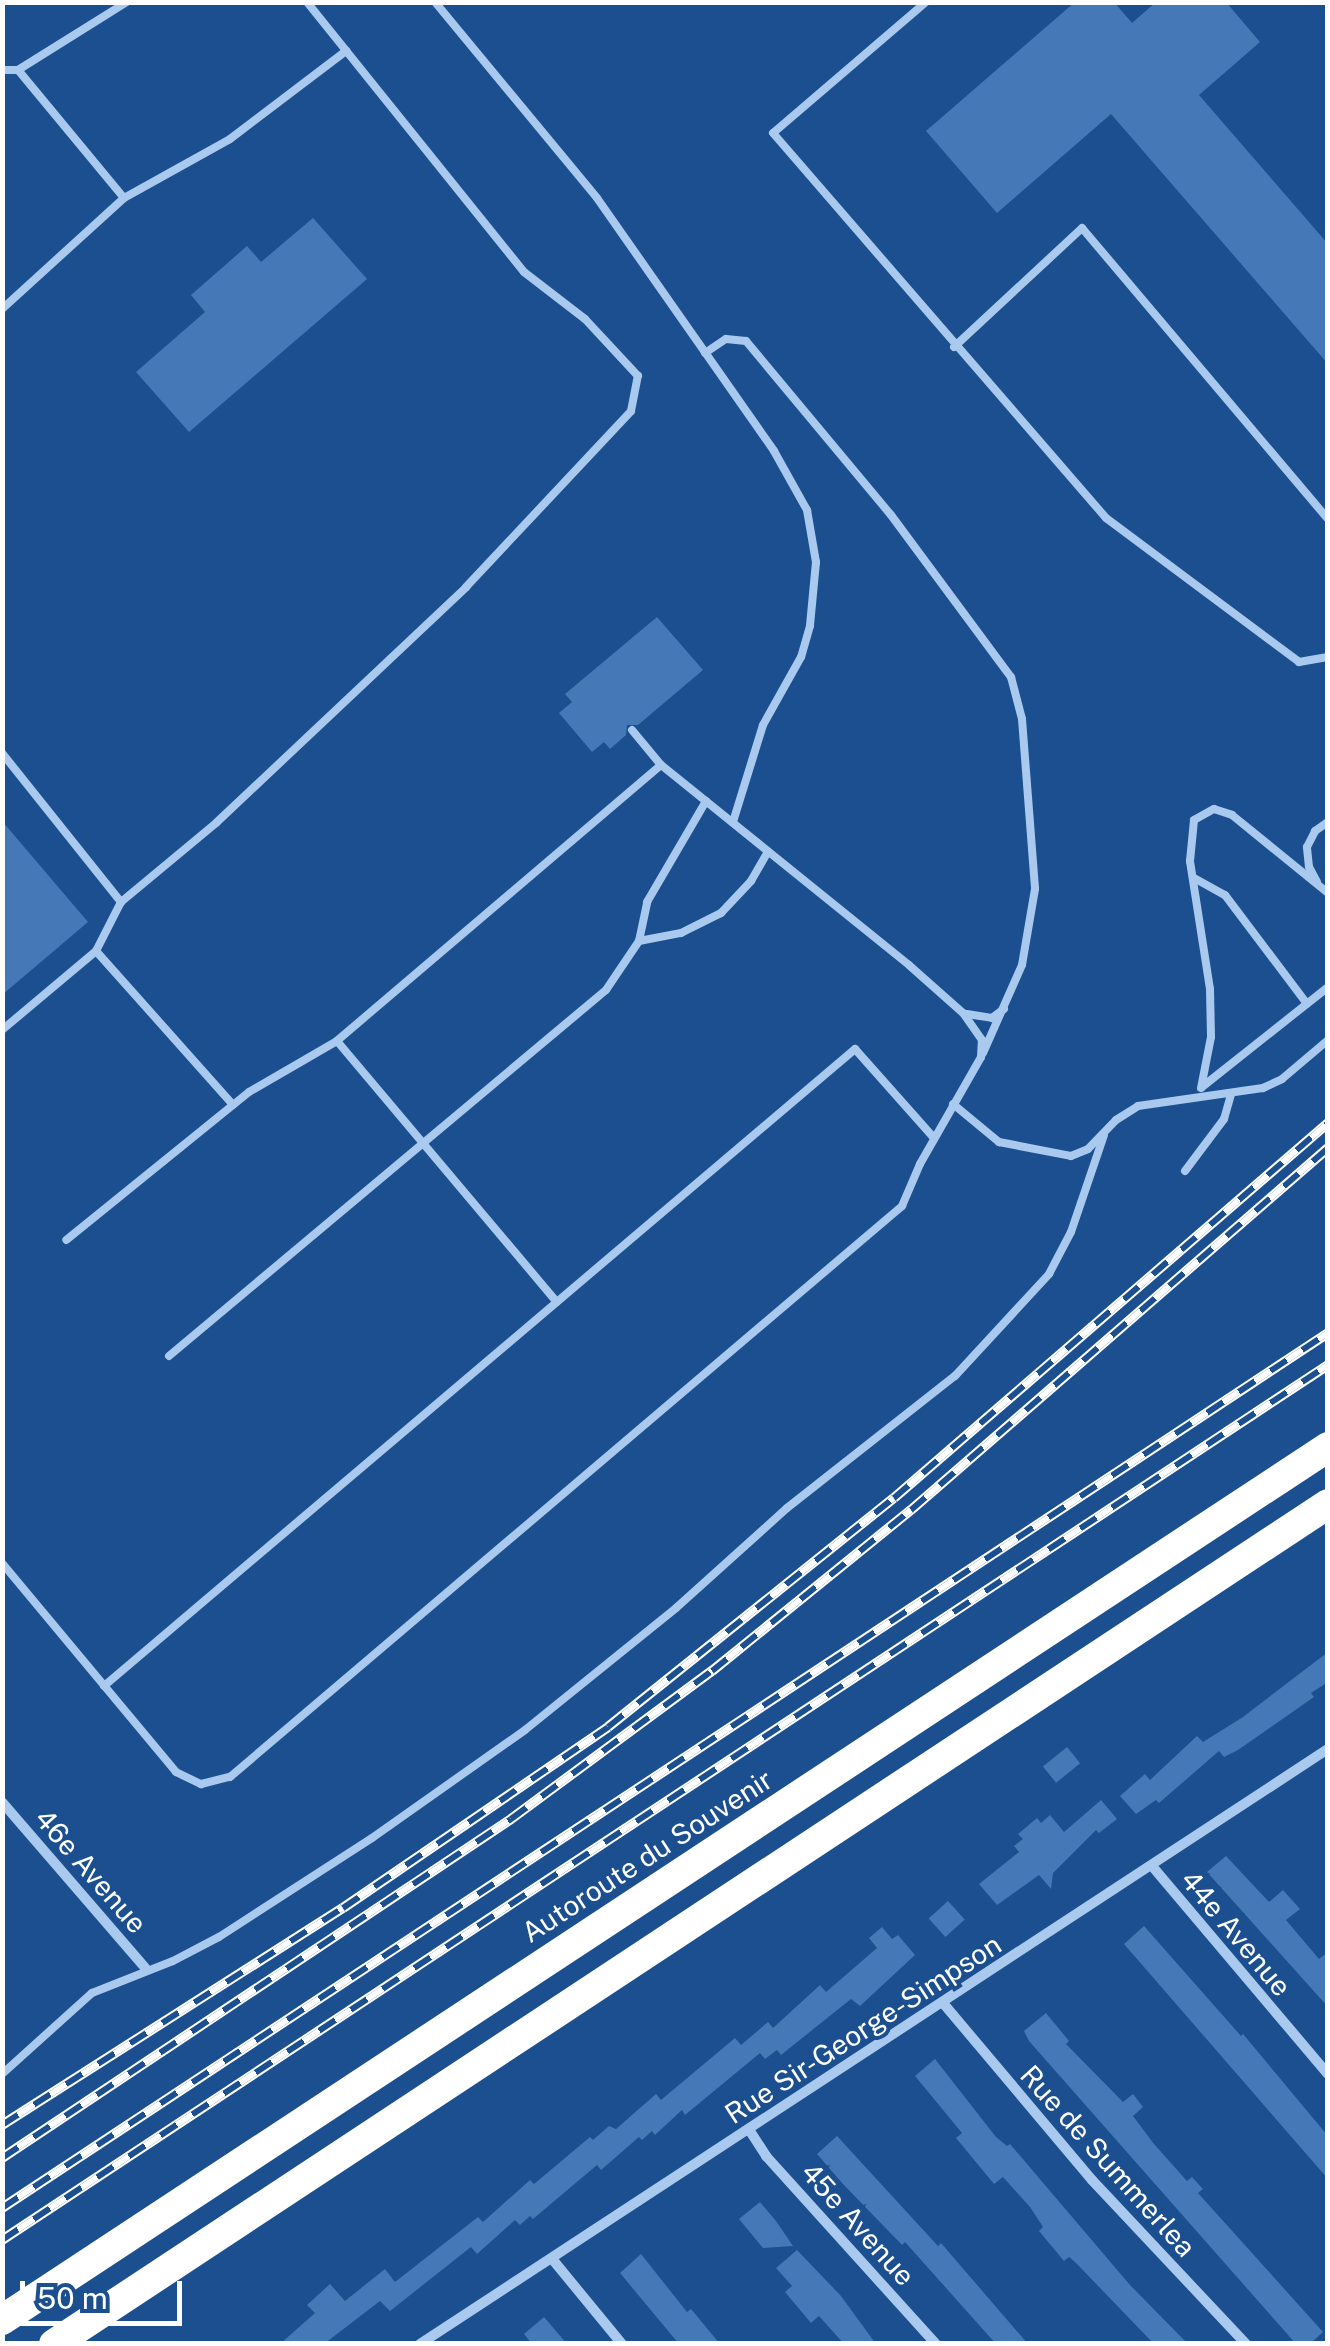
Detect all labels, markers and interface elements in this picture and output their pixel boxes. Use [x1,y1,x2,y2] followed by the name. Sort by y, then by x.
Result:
[515,1762,779,1950] street label: Autoroute du Souvenir
[28,1802,154,1940] street label: 46e Avenue
[1174,1863,1298,2003] street label: 44e Avenue
[719,1927,1007,2131] street label: Rue Sir-George-Simpson
[1013,2058,1203,2264] street label: Rue de Summerlea
[794,2155,922,2293] street label: 45e Avenue
[25,2261,188,2323] scale bar
[37,2280,108,2316] text: 50 m

